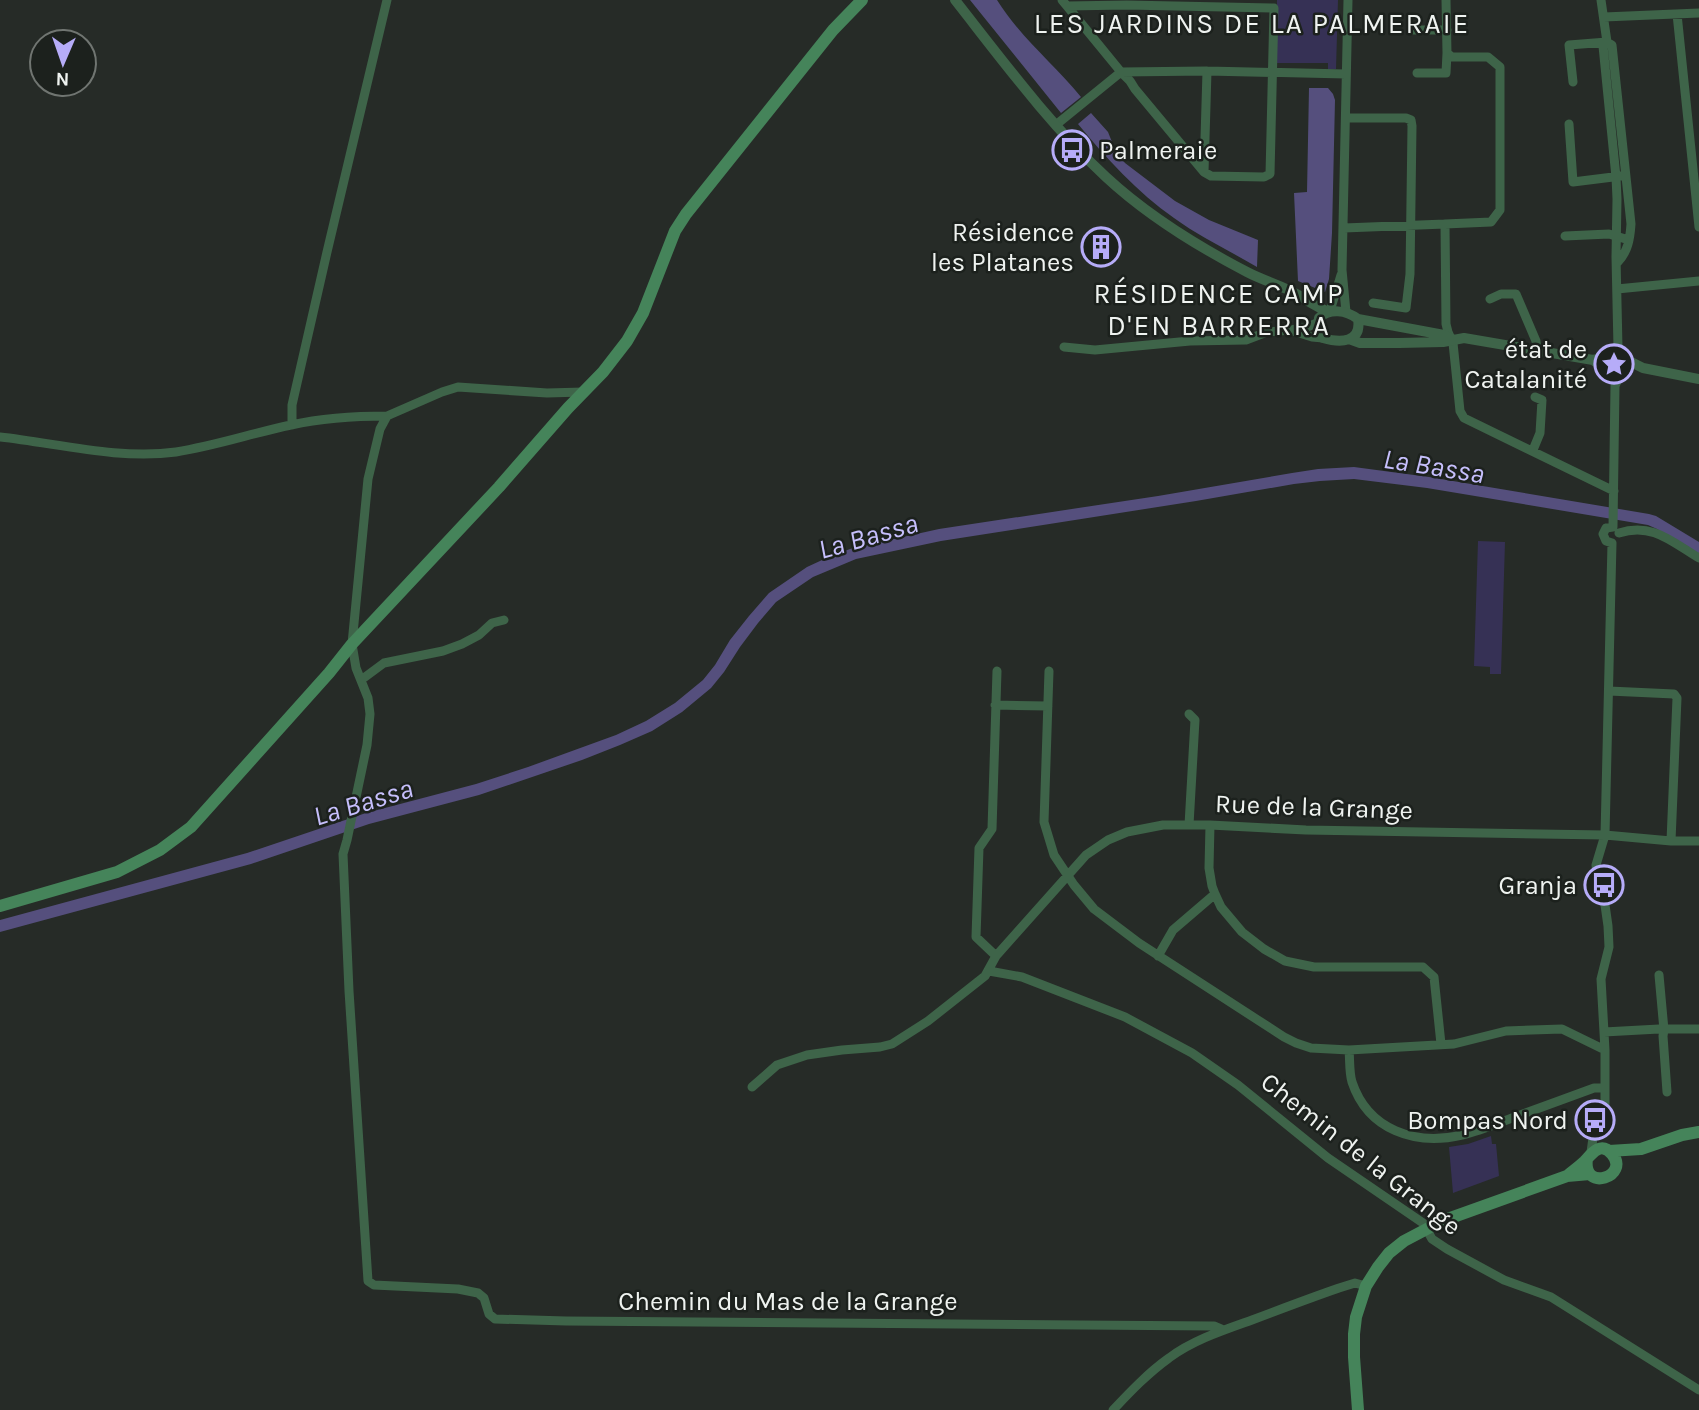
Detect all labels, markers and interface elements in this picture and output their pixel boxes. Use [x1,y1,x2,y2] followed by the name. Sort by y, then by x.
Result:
[1034,7,1470,40] district label: LES JARDINS DE LA PALMERAIE
[28,28,98,98] north arrow
[55,68,70,90] text: N
[1051,129,1093,171] bus stop icon: Palmeraie
[1099,135,1217,166] place label: Palmeraie
[931,217,1074,278] place label: Résidence les Platanes
[1080,226,1122,268] building icon: Résidence les Platanes
[1093,276,1345,342] district label: RÉSIDENCE CAMP D'EN BARRERRA
[1465,334,1587,395] place label: état de Catalanité
[1593,343,1635,385] place icon: état de Catalanité
[1381,442,1487,490] water label: La Bassa
[814,506,922,566] water label: La Bassa
[309,771,417,833] water label: La Bassa
[1214,788,1414,826] street label: Rue de la Grange
[1583,864,1625,906] bus stop icon: Granja
[1498,870,1577,901] place label: Granja
[1255,1066,1467,1242] street label: Chemin de la Grange
[1574,1099,1616,1141] bus stop icon: Bompas Nord
[1407,1105,1568,1136] place label: Bompas Nord
[618,1286,958,1317] street label: Chemin du Mas de la Grange

